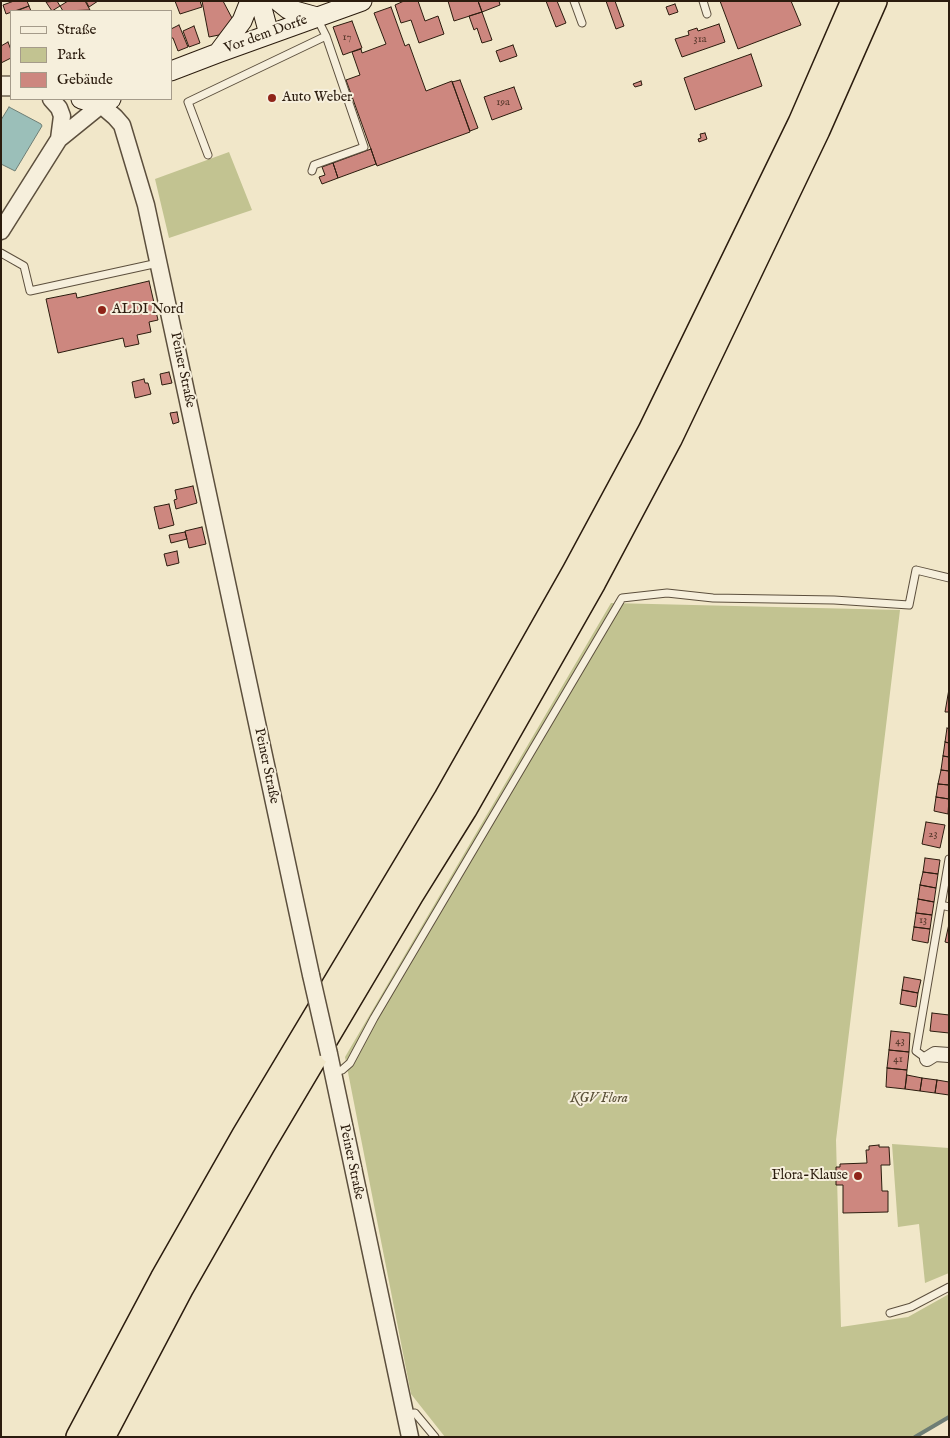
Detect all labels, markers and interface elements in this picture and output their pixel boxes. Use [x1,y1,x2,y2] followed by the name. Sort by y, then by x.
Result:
[10,10,172,100] legend
[222,12,310,58] street label: Vor dem Dorfe
[57,20,96,39] text: Straße
[342,31,352,45] house number: 17
[694,33,706,47] house number: 31a
[57,45,86,64] text: Park
[57,70,113,89] text: Gebäude
[282,90,352,106] place label: Auto Weber
[266,92,278,104] marker: Auto Weber
[496,96,510,110] house number: 19a
[112,302,183,318] place label: ALDI Nord
[96,304,108,316] marker: ALDI Nord
[166,331,198,409] street label: Peiner Straße
[250,727,282,805] street label: Peiner Straße
[928,828,938,842] house number: 23
[919,914,927,928] house number: 13
[895,1035,905,1049] house number: 43
[893,1053,903,1067] house number: 41
[570,1091,628,1107] park label: KGV Flora
[335,1123,367,1201] street label: Peiner Straße
[772,1168,848,1184] place label: Flora-Klause
[852,1170,864,1182] marker: Flora-Klause

